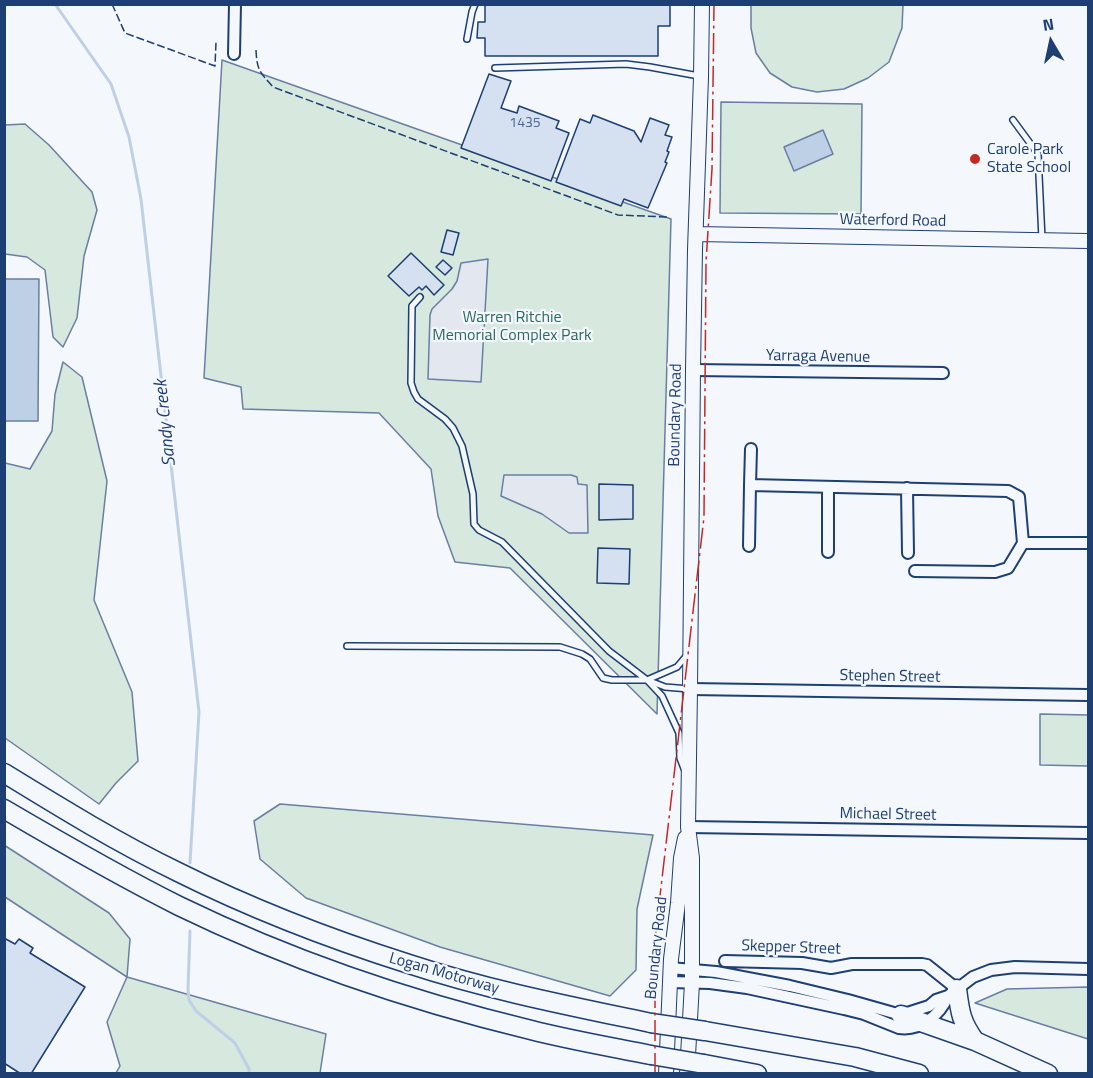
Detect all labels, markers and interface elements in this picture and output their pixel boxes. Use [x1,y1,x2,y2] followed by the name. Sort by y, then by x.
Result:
[1021,12,1081,72] north arrow
[1041,12,1056,37] text: N
[509,116,541,132] house number: 1435
[987,140,1071,178] place label: Carole Park State School
[968,152,982,166] marker: Carole Park State School
[839,210,947,232] street label: Waterford Road
[432,308,592,346] park label: Warren Ritchie Memorial Complex Park
[766,346,870,368] street label: Yarraga Avenue
[666,363,686,467] street label: Boundary Road
[151,378,181,468] water label: Sandy Creek
[839,667,941,687] street label: Stephen Street
[839,805,937,825] street label: Michael Street
[642,896,672,1000] street label: Boundary Road
[741,937,841,959] street label: Skepper Street
[387,949,501,999] street label: Logan Motorway

